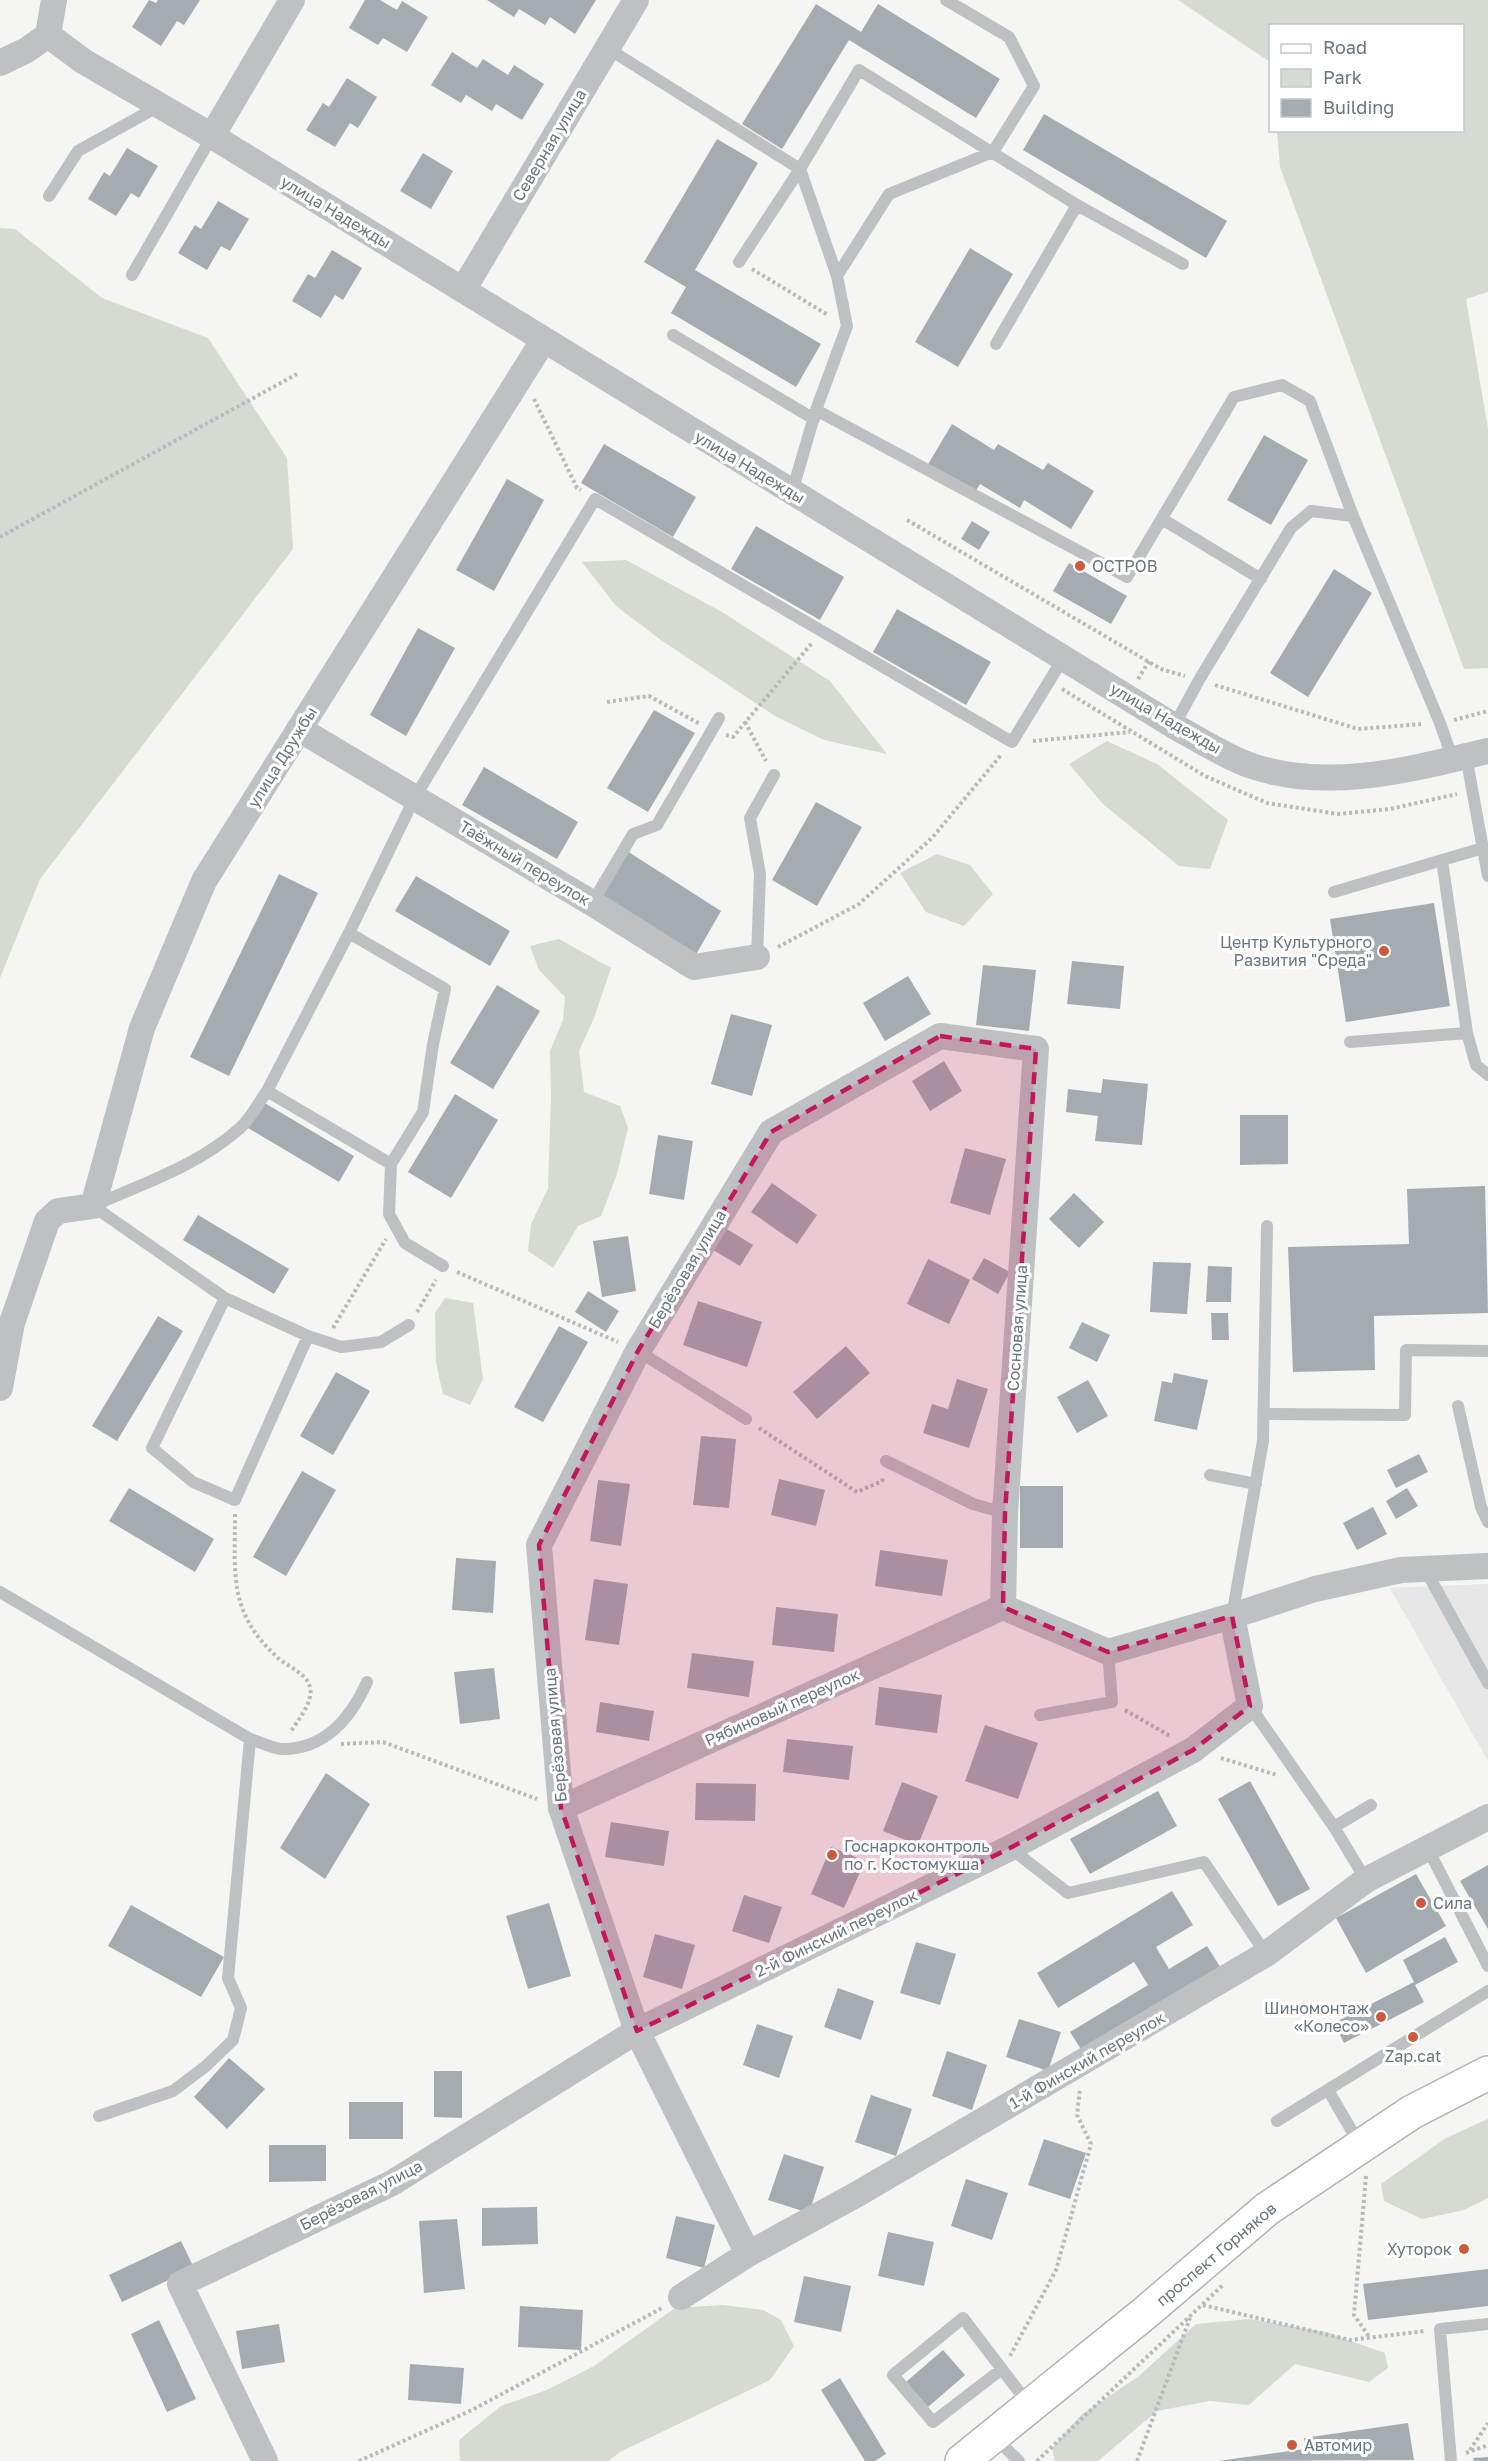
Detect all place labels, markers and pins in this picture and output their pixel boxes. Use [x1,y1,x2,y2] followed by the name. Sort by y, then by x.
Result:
[1092,556,1157,576] place label: ОСТРОВ
[1073,559,1087,573] marker: ОСТРОВ
[1220,932,1372,970] place label: Центр Культурного Развития "Среда"
[1377,944,1391,958] marker: Центр Культурного Развития "Среда"
[844,1836,990,1874] place label: Госнаркоконтроль по г. Костомукша
[825,1848,839,1862] marker: Госнаркоконтроль по г. Костомукша
[1433,1893,1472,1913] place label: Сила
[1414,1896,1428,1910] marker: Сила
[1264,1998,1369,2036] place label: Шиномонтаж «Колесо»
[1374,2010,1388,2024] marker: Шиномонтаж «Колесо»
[1406,2030,1420,2044] marker: Zap.cat
[1385,2046,1441,2066] place label: Zap.cat
[1387,2239,1452,2259] place label: Хуторок
[1457,2242,1471,2256] marker: Хуторок
[1304,2435,1372,2455] place label: Автомир
[1285,2438,1299,2452] marker: Автомир

